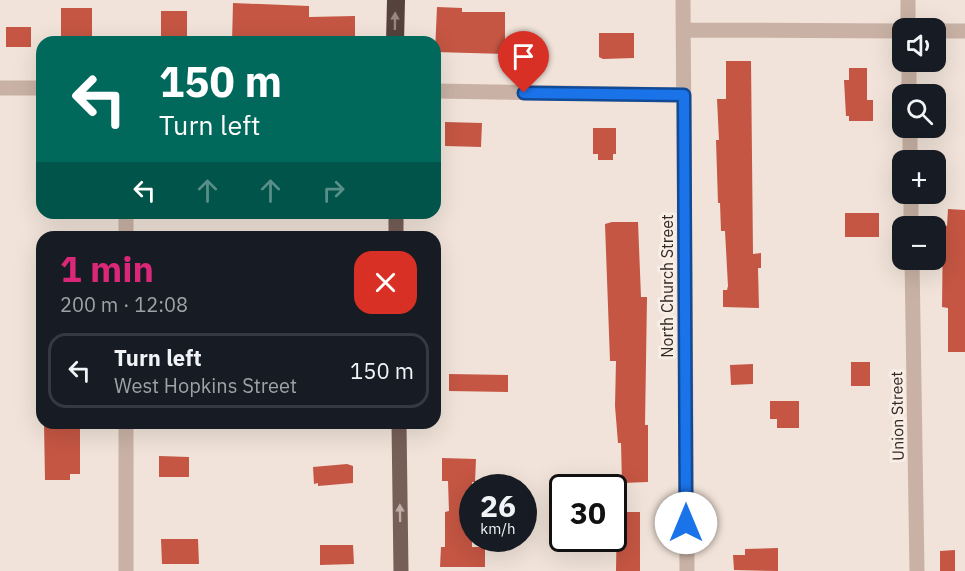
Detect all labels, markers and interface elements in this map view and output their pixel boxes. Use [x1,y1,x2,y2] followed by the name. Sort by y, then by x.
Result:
[390,11,400,30] one-way arrow
[892,18,946,270] map controls
[892,18,946,72] button: sound
[498,31,549,93] pin
[507,40,540,73] icon: arrive
[159,54,282,109] text: 150 m
[60,60,138,138] icon: left
[892,84,946,138] button: search
[159,107,260,142] text: Turn left
[892,150,946,204] button: +
[128,174,161,207] icon: left
[191,174,224,207] icon: ahead
[254,174,287,207] icon: ahead
[317,174,350,207] icon: right
[657,214,677,358] street label: North Church Street
[892,216,946,270] button: −
[60,245,154,292] text: 1 min
[354,251,417,314] button: close
[60,291,188,318] text: 200 m · 12:08
[114,343,202,372] text: Turn left
[63,354,96,387] icon: left
[350,356,414,385] text: 150 m
[886,371,908,461] street label: Union Street
[114,372,297,399] text: West Hopkins Street
[549,474,627,552] speed limit sign: 30
[480,486,516,525] text: 26
[654,491,718,555] position arrow
[395,503,405,522] one-way arrow
[480,519,516,538] text: km/h

